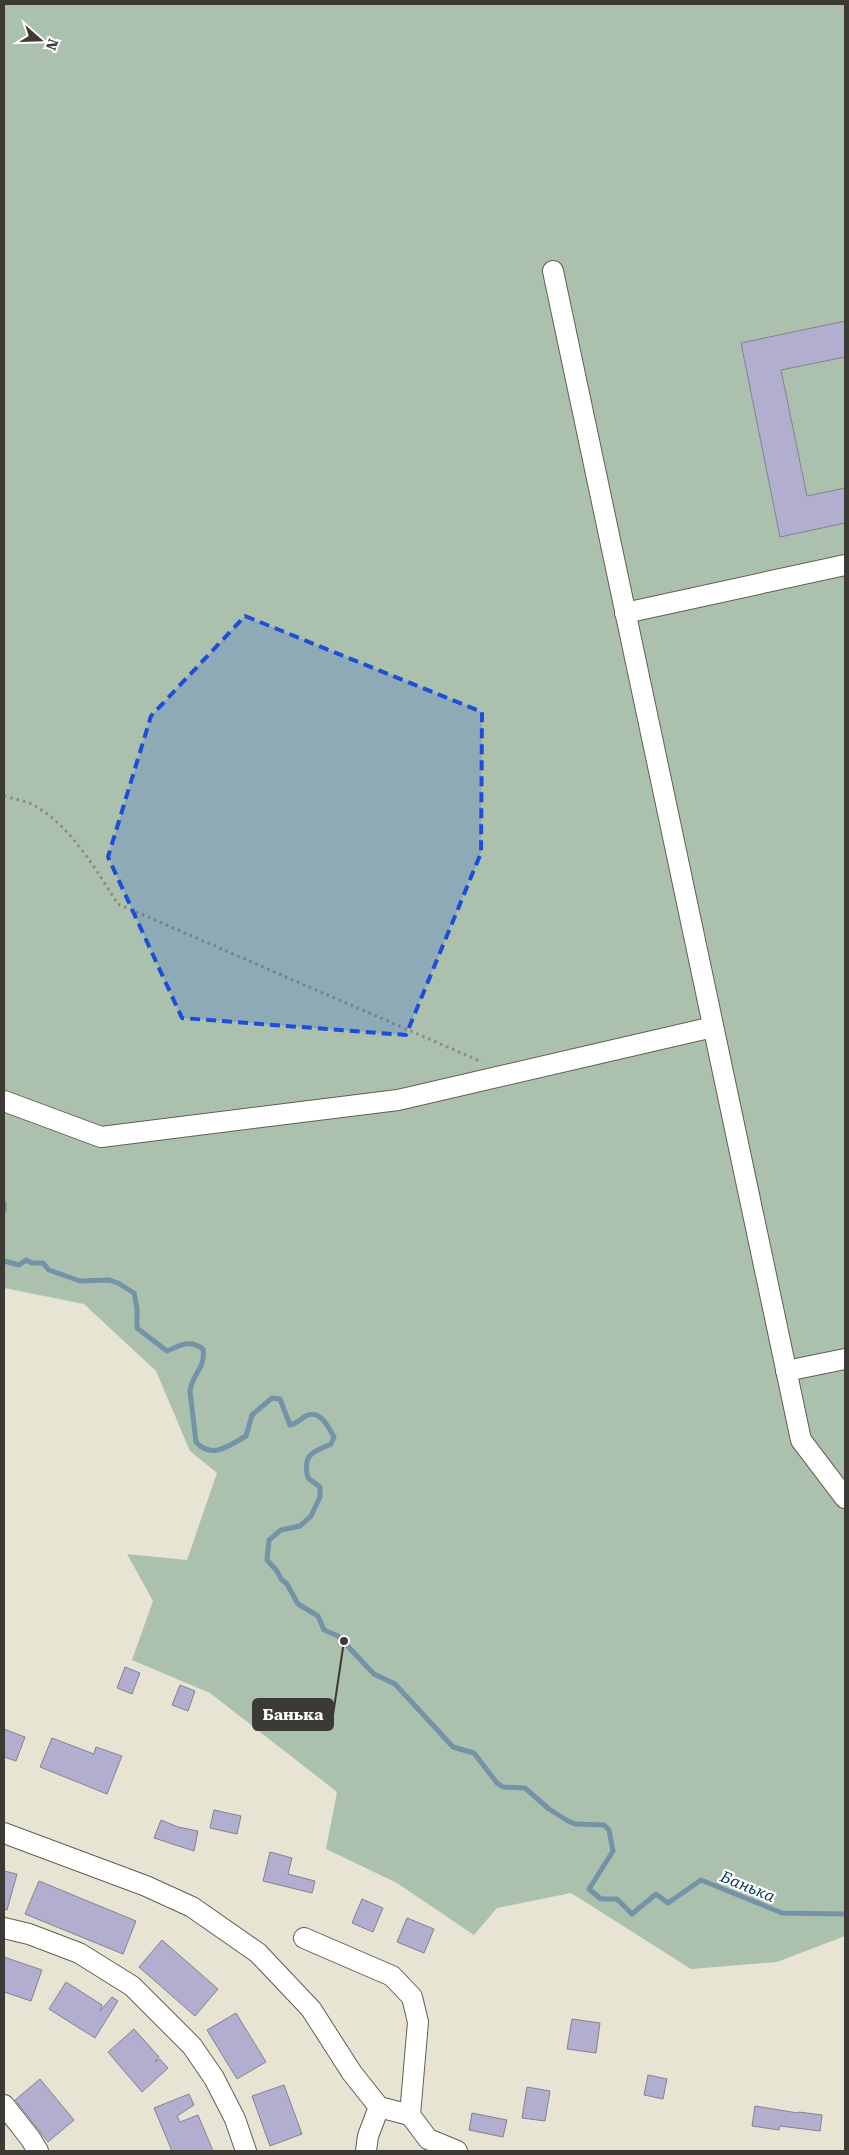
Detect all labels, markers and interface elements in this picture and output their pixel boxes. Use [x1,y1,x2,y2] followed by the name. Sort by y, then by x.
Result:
[15,15,65,65] north arrow
[43,37,62,52] text: N
[253,1699,333,1730] callout: Банька
[263,1705,324,1724] text: Банька
[717,1867,778,1906] water label: Банька

